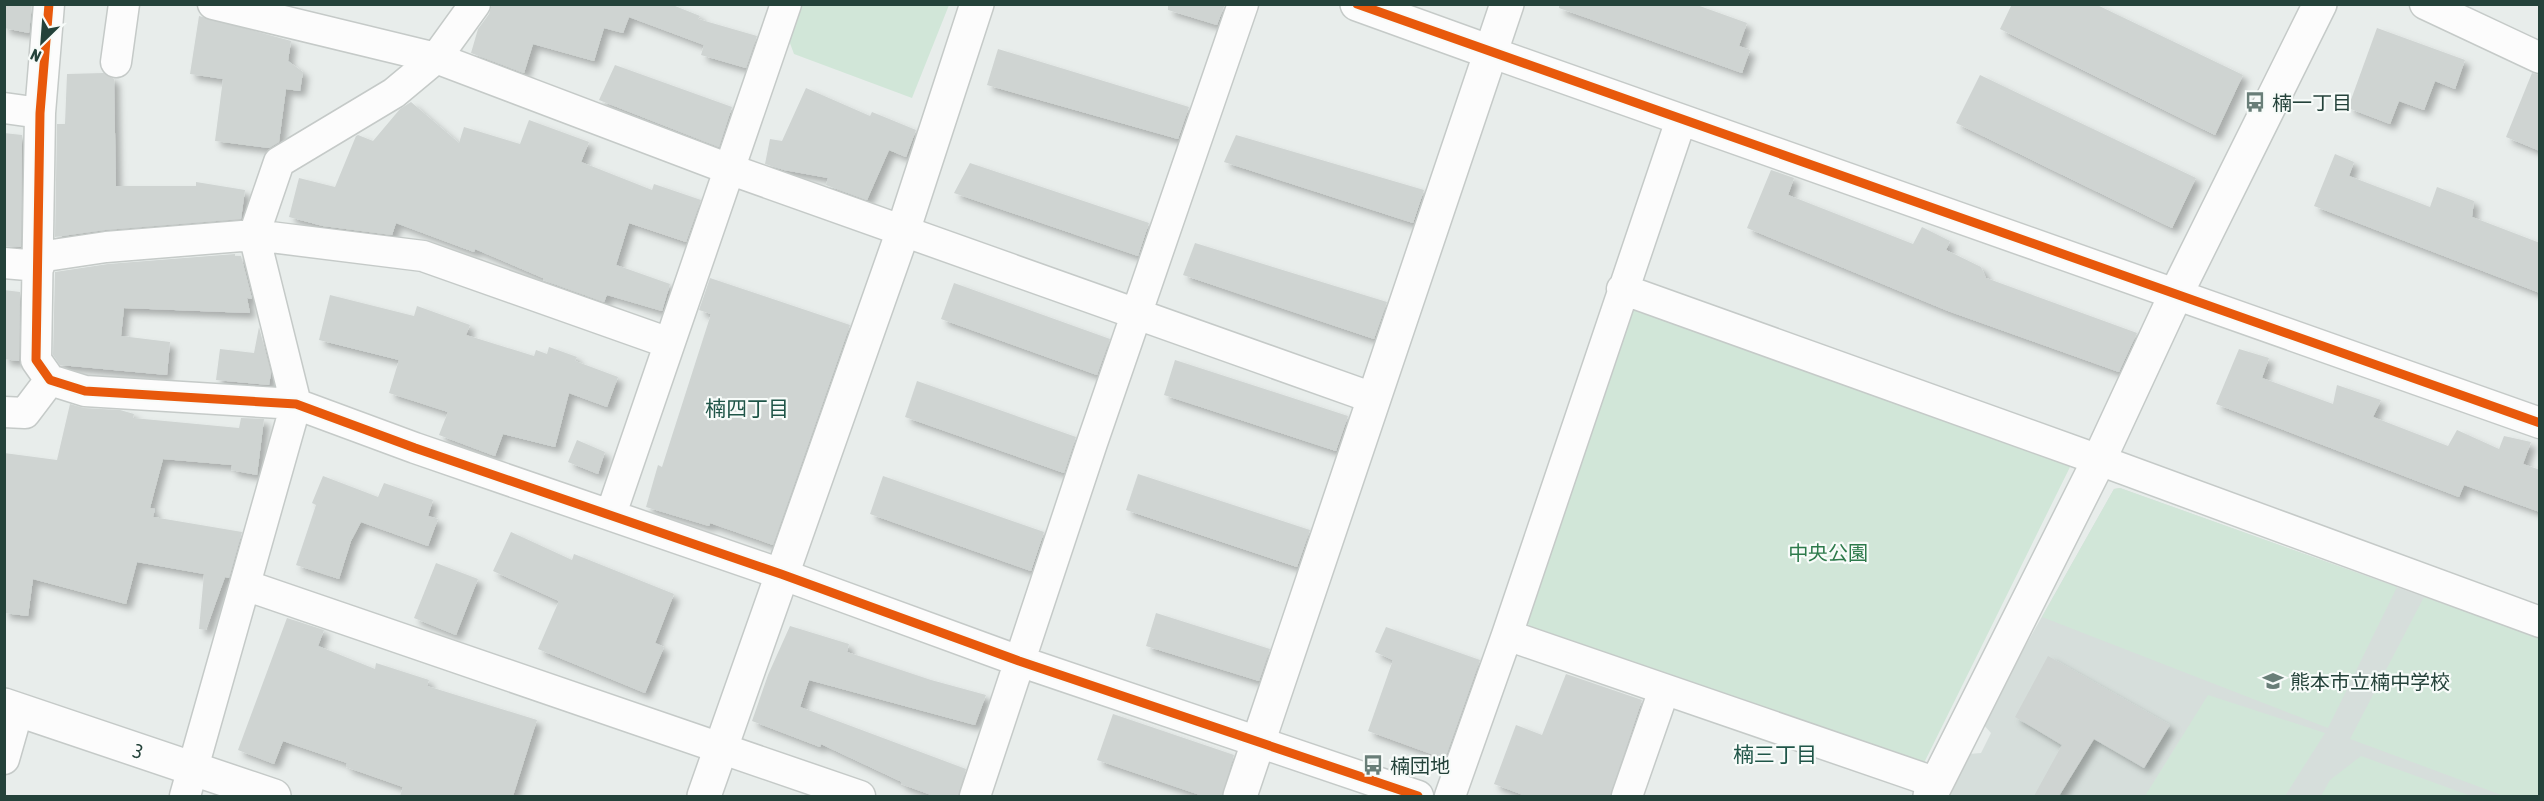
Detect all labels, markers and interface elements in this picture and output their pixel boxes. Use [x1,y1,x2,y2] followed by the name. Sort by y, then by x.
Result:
[12,12,72,72] north arrow
[28,45,44,66] text: N
[2243,90,2267,114] bus stop icon: 楠一丁目
[2272,91,2352,114] place label: 楠一丁目
[705,396,789,420] district label: 楠四丁目
[1788,541,1868,564] park label: 中央公園
[2261,669,2285,693] school or university icon: 熊本市立楠中学校
[2290,670,2450,693] place label: 熊本市立楠中学校
[130,738,147,763] street label: 3
[1733,742,1817,766] district label: 楠三丁目
[1361,753,1385,777] bus stop icon: 楠団地
[1390,754,1450,777] place label: 楠団地

